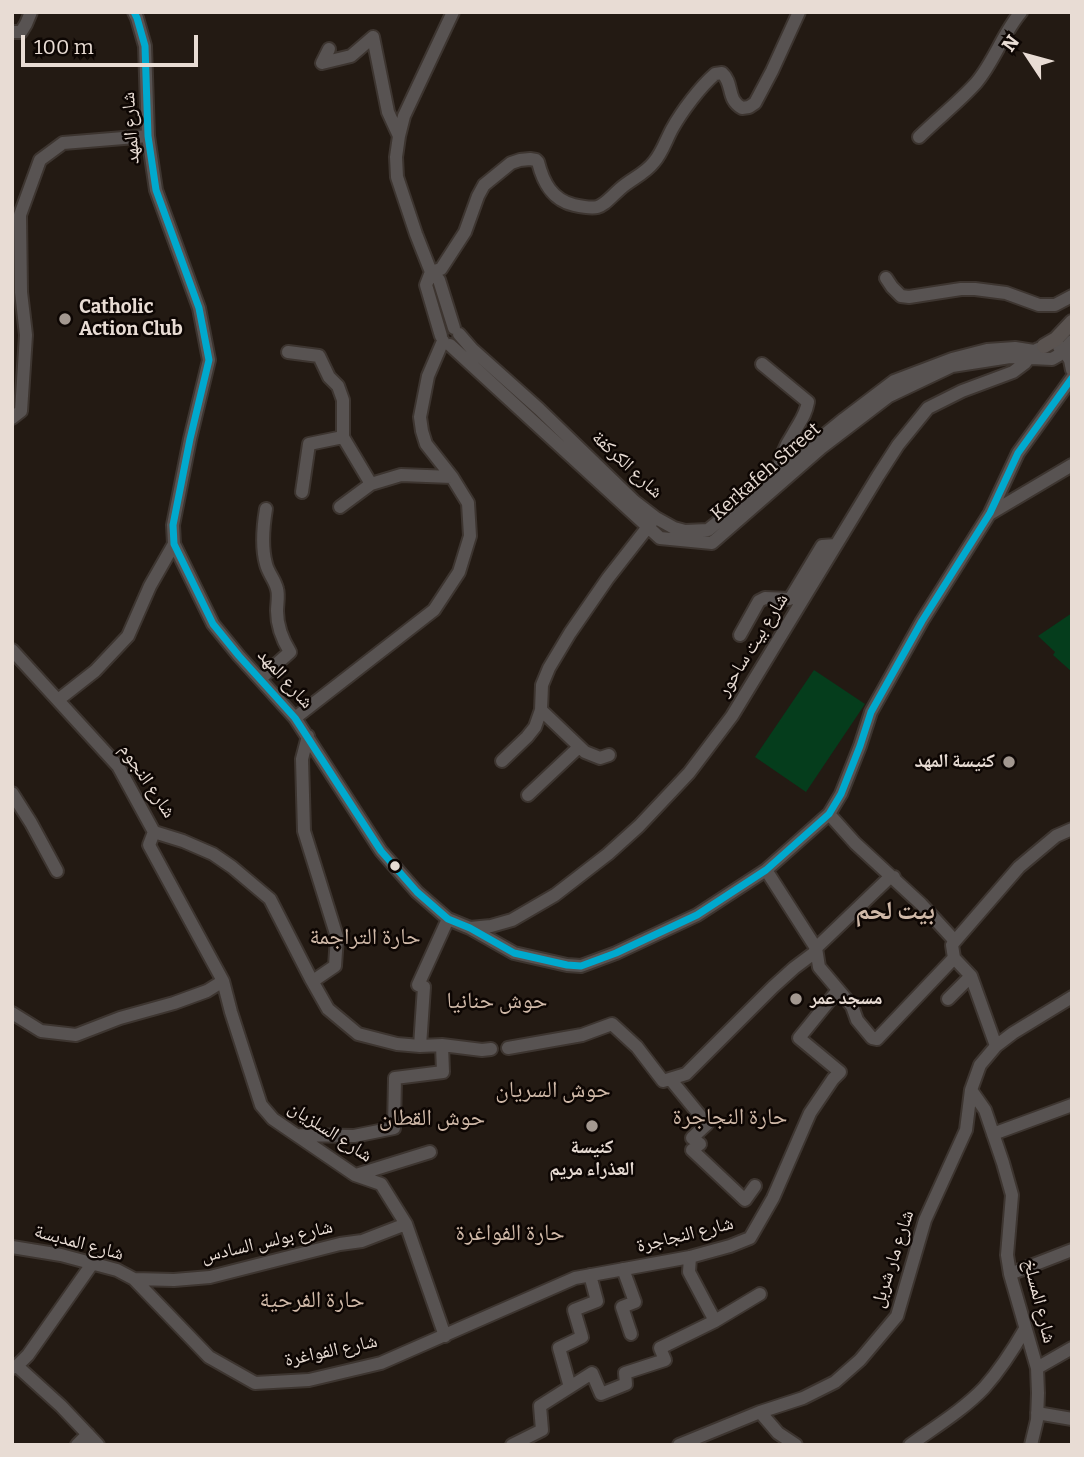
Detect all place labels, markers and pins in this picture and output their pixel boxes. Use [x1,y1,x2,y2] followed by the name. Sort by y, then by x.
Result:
[79,297,183,341] place label: Catholic Action Club
[57,311,73,327] marker: Catholic Action Club
[915,751,995,773] place label: كنيسة المهد
[1001,754,1017,770] marker: كنيسة المهد
[388,859,402,873] unlabelled marker
[810,988,883,1010] place label: مسجد عمر
[788,991,804,1007] marker: مسجد عمر
[584,1118,600,1134] marker: كنيسة العذراء مريم
[549,1137,635,1181] place label: كنيسة العذراء مريم

